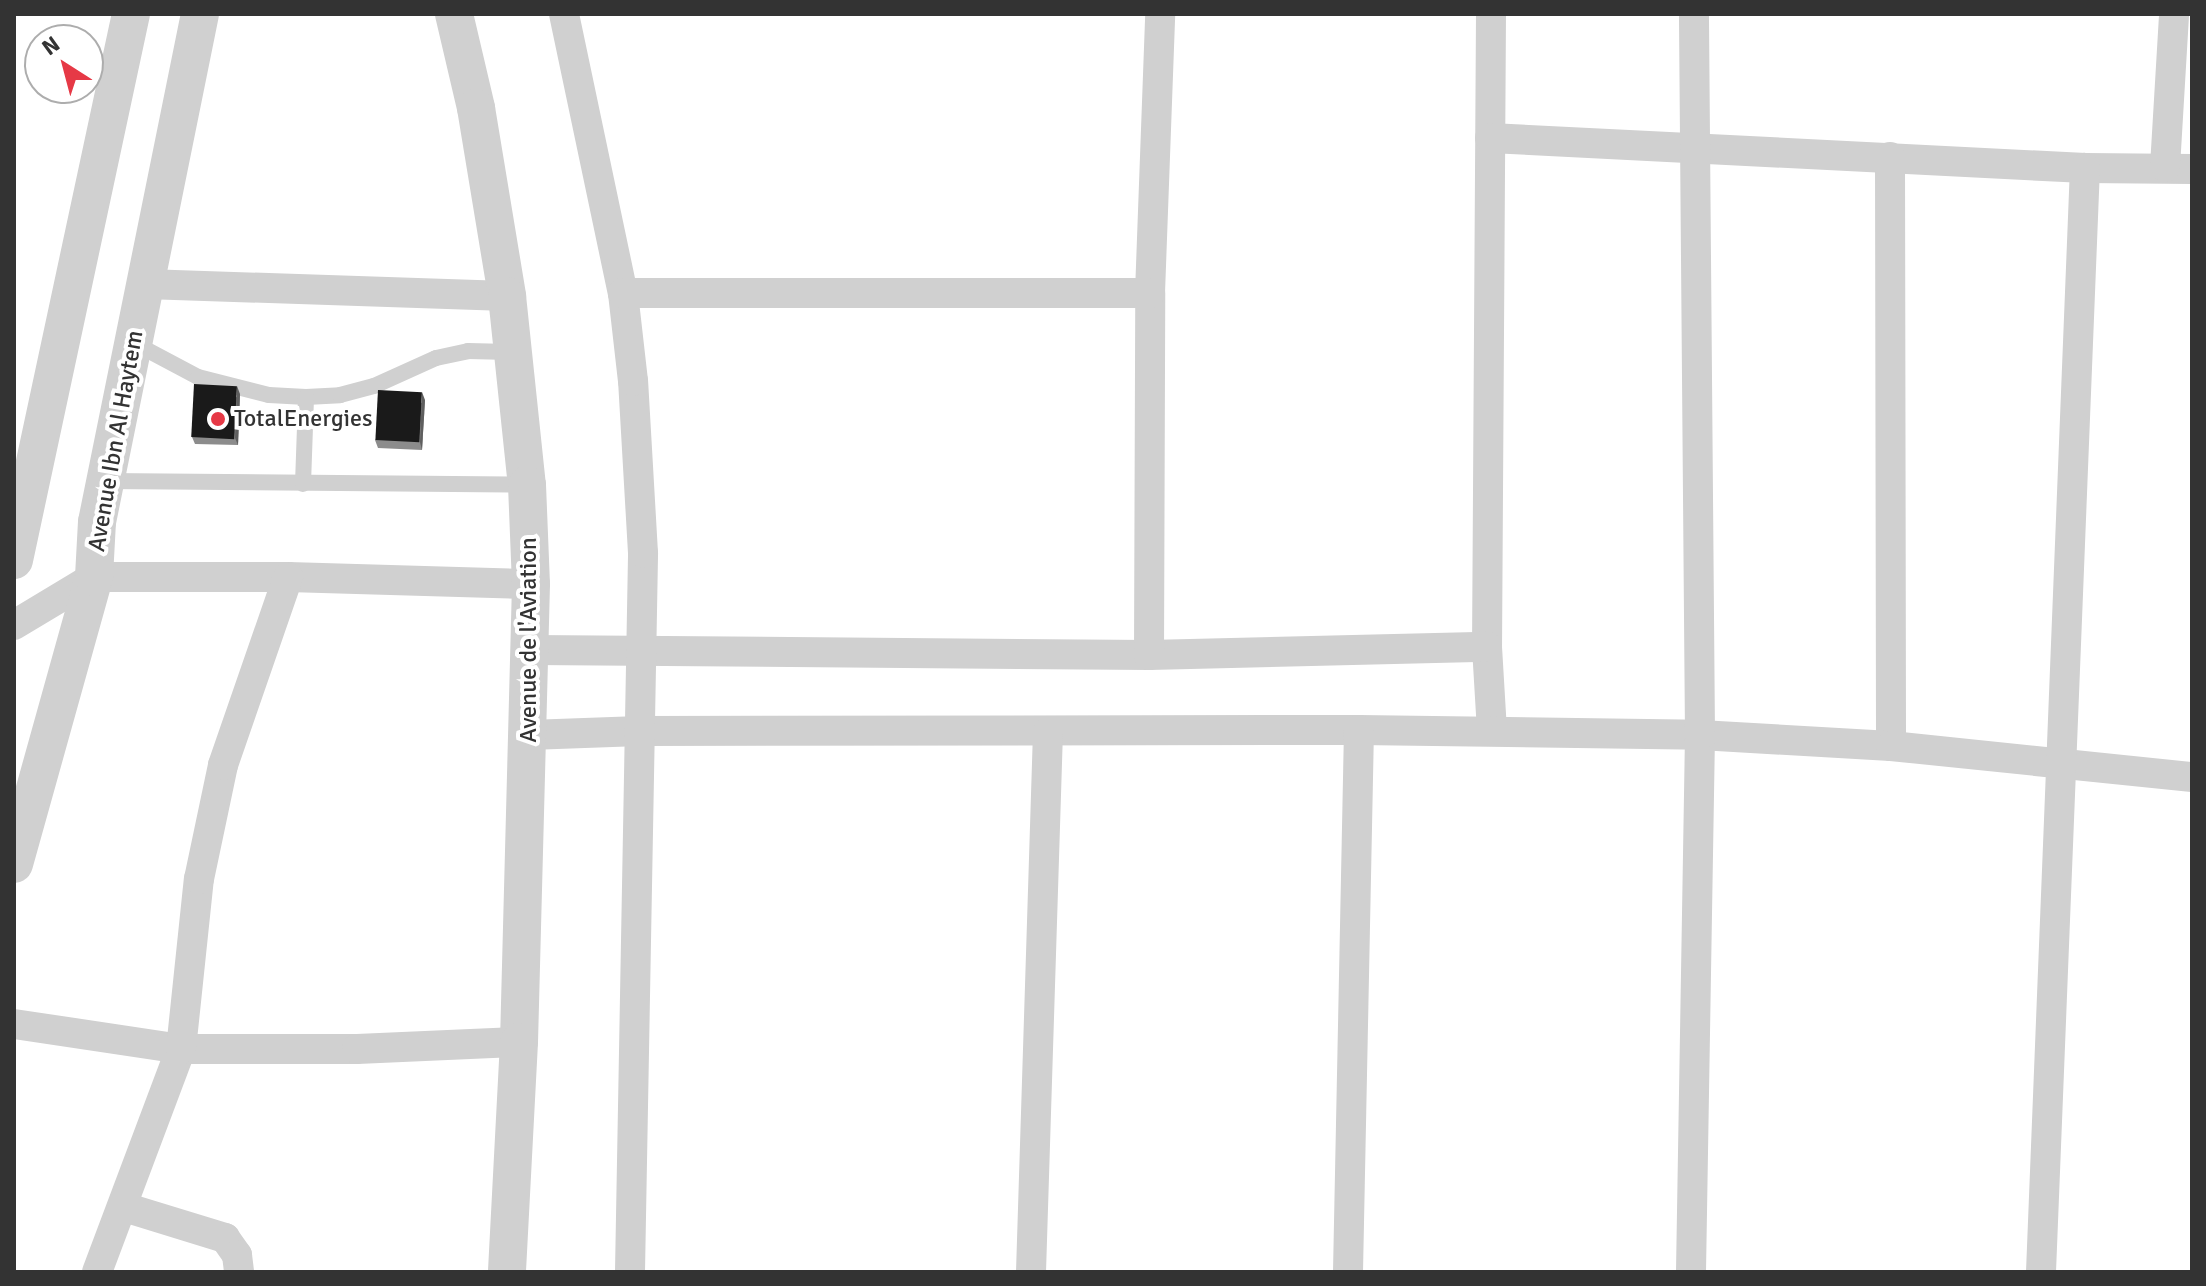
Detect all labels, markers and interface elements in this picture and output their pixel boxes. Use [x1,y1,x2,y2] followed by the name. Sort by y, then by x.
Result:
[24,24,104,104] north arrow
[37,30,65,61] text: N
[82,328,150,554] street label: Avenue Ibn Al Haytem
[234,405,373,433] place label: TotalEnergies
[209,410,227,428] marker: TotalEnergies
[515,537,543,743] street label: Avenue de l'Aviation

